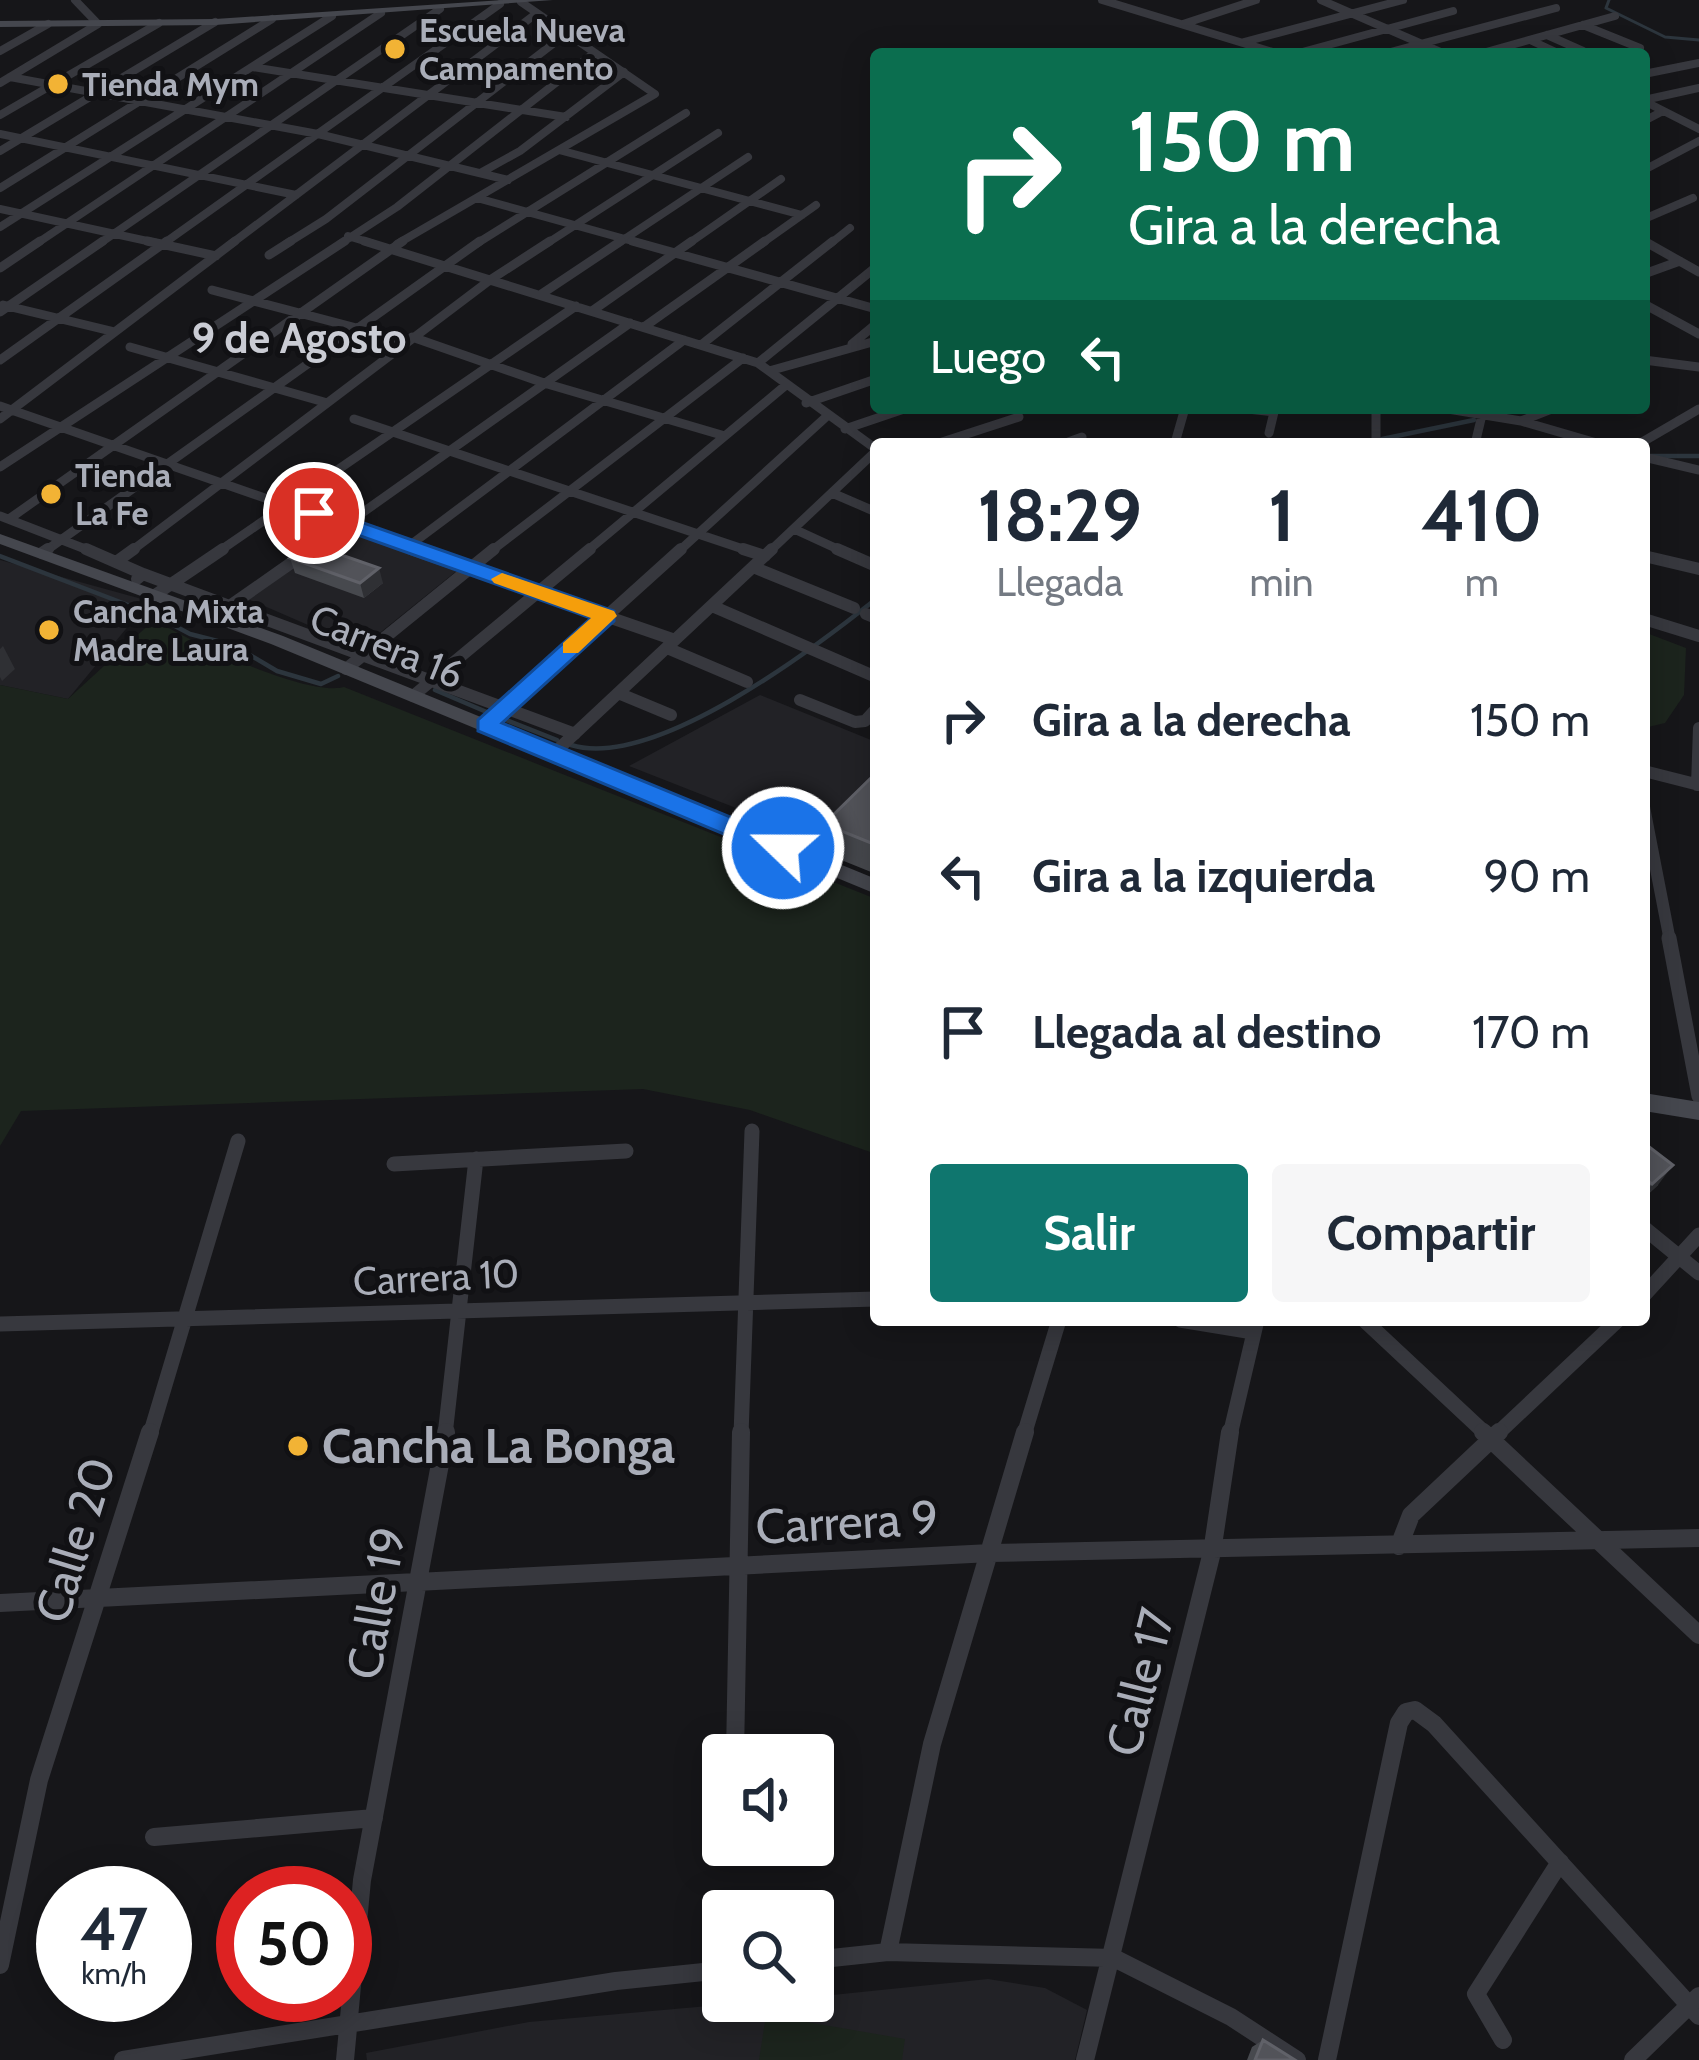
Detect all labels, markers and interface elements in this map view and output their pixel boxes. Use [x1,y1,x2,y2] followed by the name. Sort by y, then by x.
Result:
[419,10,626,88] place label: Escuela Nueva Campamento
[382,36,408,62] marker: Escuela Nueva Campamento
[82,64,259,104] place label: Tienda Mym
[45,71,71,97] marker: Tienda Mym
[1128,90,1355,192] text: 150 m
[930,96,1086,252] icon: right
[1128,192,1500,258] text: Gira a la derecha
[192,312,406,364] district label: 9 de Agosto
[1070,324,1136,390] icon: left
[930,330,1046,384] text: Luego
[75,455,172,533] place label: Tienda La Fe
[263,462,365,564] pin
[977,472,1142,559] text: 18:29
[1268,472,1295,559] text: 1
[1421,472,1543,559] text: 410
[281,480,347,546] icon: arrive
[38,481,64,507] marker: Tienda La Fe
[996,558,1123,606] text: Llegada
[1249,558,1314,606] text: min
[1465,558,1499,606] text: m
[73,591,264,669] place label: Cancha Mixta Madre Laura
[303,594,471,698] street label: Carrera 16
[36,617,62,643] marker: Cancha Mixta Madre Laura
[930,687,996,753] icon: right
[1032,693,1351,747] text: Gira a la derecha
[1470,693,1590,747] text: 150 m
[720,785,846,911] position arrow
[930,843,996,909] icon: left
[1032,849,1375,903] text: Gira a la izquierda
[1483,849,1590,903] text: 90 m
[930,999,996,1065] icon: arrive
[1032,1005,1381,1059] text: Llegada al destino
[1472,1005,1590,1059] text: 170 m
[930,1164,1248,1302] button: Salir
[1272,1164,1590,1302] button: Compartir
[352,1249,520,1305] street label: Carrera 10
[322,1417,675,1475] place label: Cancha La Bonga
[285,1433,311,1459] marker: Cancha La Bonga
[23,1451,127,1629] street label: Calle 20
[754,1488,940,1556] street label: Carrera 9
[334,1522,418,1684] street label: Calle 19
[1094,1602,1186,1762] street label: Calle 17
[702,1734,834,2022] map controls
[702,1734,834,1866] button: sound
[216,1866,372,2022] speed limit sign: 50
[702,1890,834,2022] button: search
[80,1892,148,1965] text: 47
[81,1955,147,1992] text: km/h

